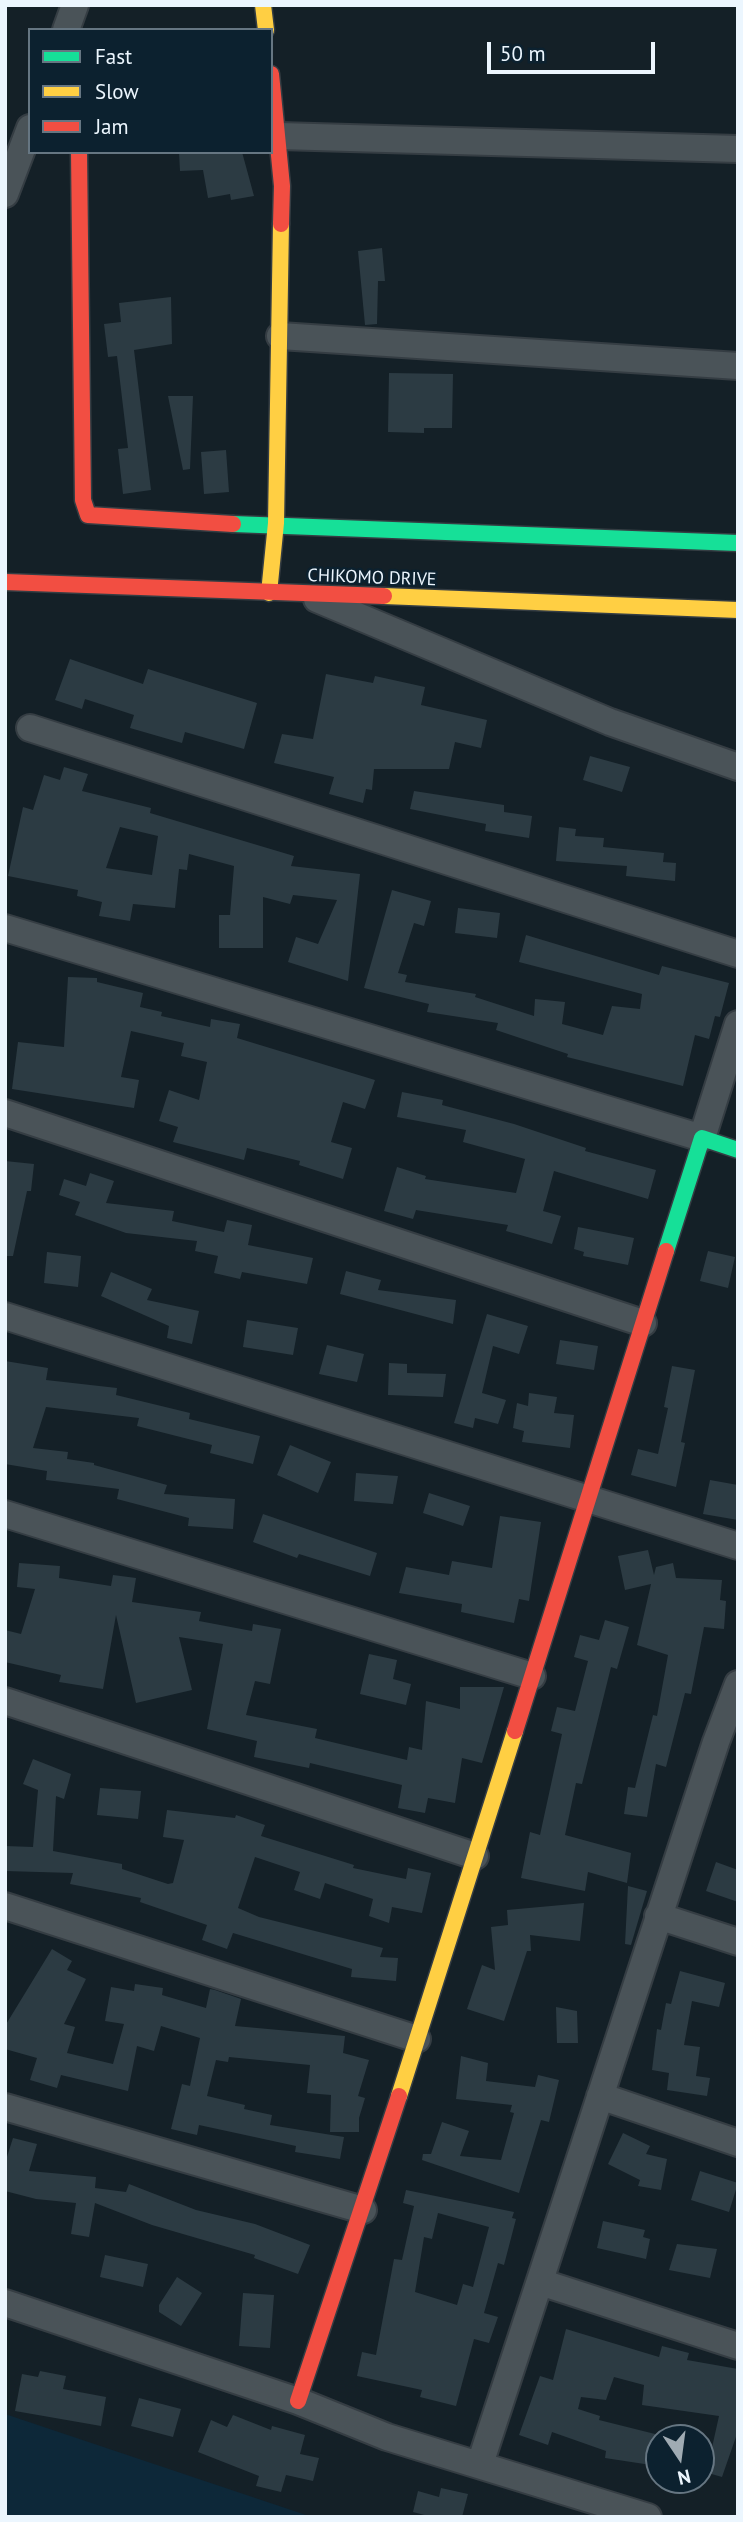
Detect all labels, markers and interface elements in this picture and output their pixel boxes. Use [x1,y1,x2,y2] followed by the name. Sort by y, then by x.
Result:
[28,28,273,154] legend
[491,28,659,72] scale bar
[500,40,546,67] text: 50 m
[95,43,132,70] text: Fast
[95,78,139,105] text: Slow
[95,113,129,140] text: Jam
[307,565,437,591] street label: CHIKOMO DRIVE
[645,2424,715,2494] north arrow
[676,2464,693,2491] text: N

